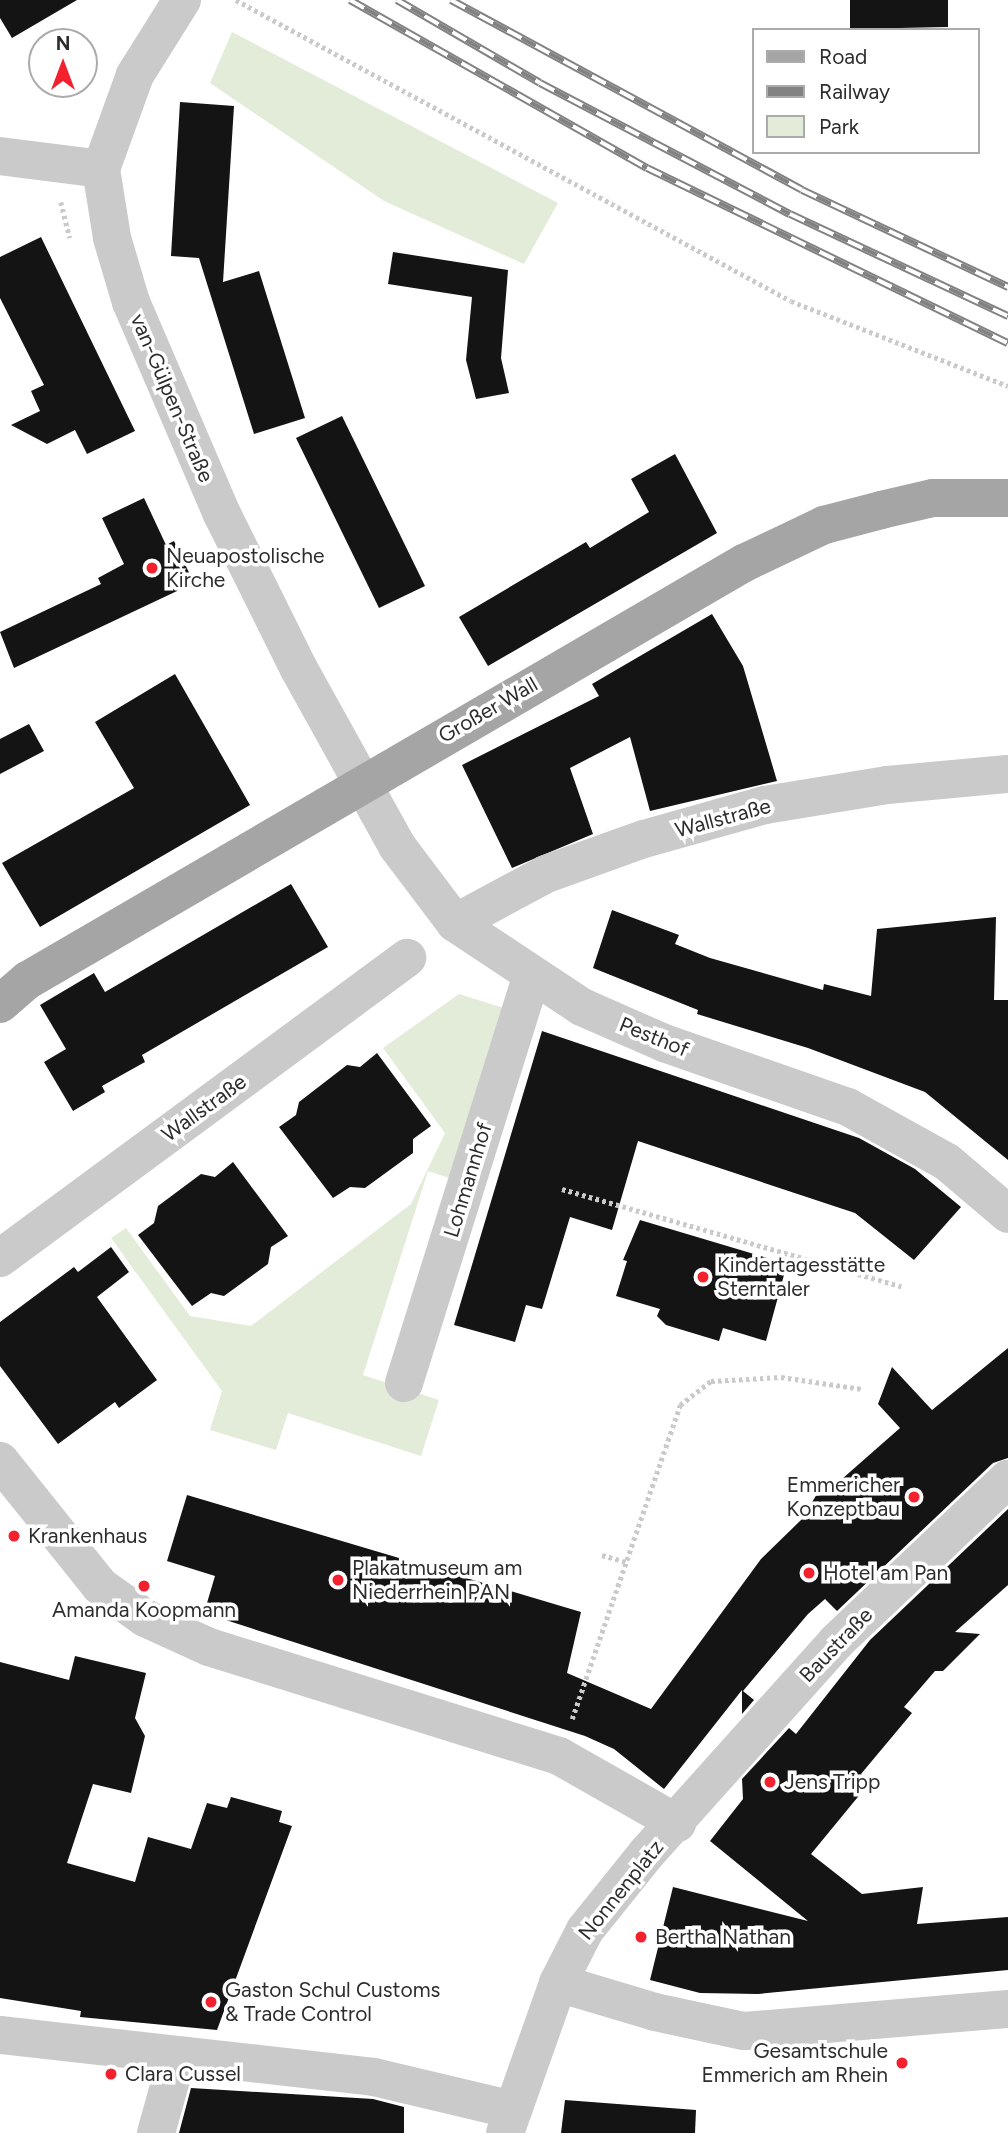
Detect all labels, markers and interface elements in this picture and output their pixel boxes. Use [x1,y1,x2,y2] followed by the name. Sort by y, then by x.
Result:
[28,28,98,98] north arrow
[752,28,980,154] legend
[56,32,70,55] text: N
[819,44,867,69] text: Road
[819,79,890,104] text: Railway
[819,114,859,139] text: Park
[125,310,219,486] street label: van-Gülpen-Straße
[166,543,324,593] place label: Neuapostolische Kirche
[144,560,160,576] marker: Neuapostolische Kirche
[434,672,542,748] street label: Großer Wall
[672,793,774,843] street label: Wallstraße
[616,1012,692,1062] street label: Pesthof
[157,1069,251,1147] street label: Wallstraße
[439,1120,497,1240] street label: Lohmannhof
[717,1252,885,1302] place label: Kindertagesstätte Sterntaler
[695,1269,711,1285] marker: Kindertagesstätte Sterntaler
[787,1472,900,1522] place label: Emmericher Konzeptbau
[906,1489,922,1505] marker: Emmericher Konzeptbau
[28,1523,147,1549] place label: Krankenhaus
[6,1528,22,1544] marker: Krankenhaus
[352,1555,522,1605] place label: Plakatmuseum am Niederrhein PAN
[823,1560,948,1586] place label: Hotel am Pan
[801,1565,817,1581] marker: Hotel am Pan
[330,1572,346,1588] marker: Plakatmuseum am Niederrhein PAN
[136,1578,152,1594] marker: Amanda Koopmann
[52,1597,236,1623] place label: Amanda Koopmann
[794,1602,878,1688] street label: Baustraße
[784,1769,880,1795] place label: Jens Tripp
[762,1774,778,1790] marker: Jens Tripp
[573,1835,669,1945] street label: Nonnenplatz
[655,1924,791,1950] place label: Bertha Nathan
[633,1929,649,1945] marker: Bertha Nathan
[225,1977,440,2027] place label: Gaston Schul Customs & Trade Control
[203,1994,219,2010] marker: Gaston Schul Customs & Trade Control
[701,2038,888,2088] place label: Gesamtschule Emmerich am Rhein
[894,2055,910,2071] marker: Gesamtschule Emmerich am Rhein
[125,2061,241,2087] place label: Clara Cussel
[103,2066,119,2082] marker: Clara Cussel

